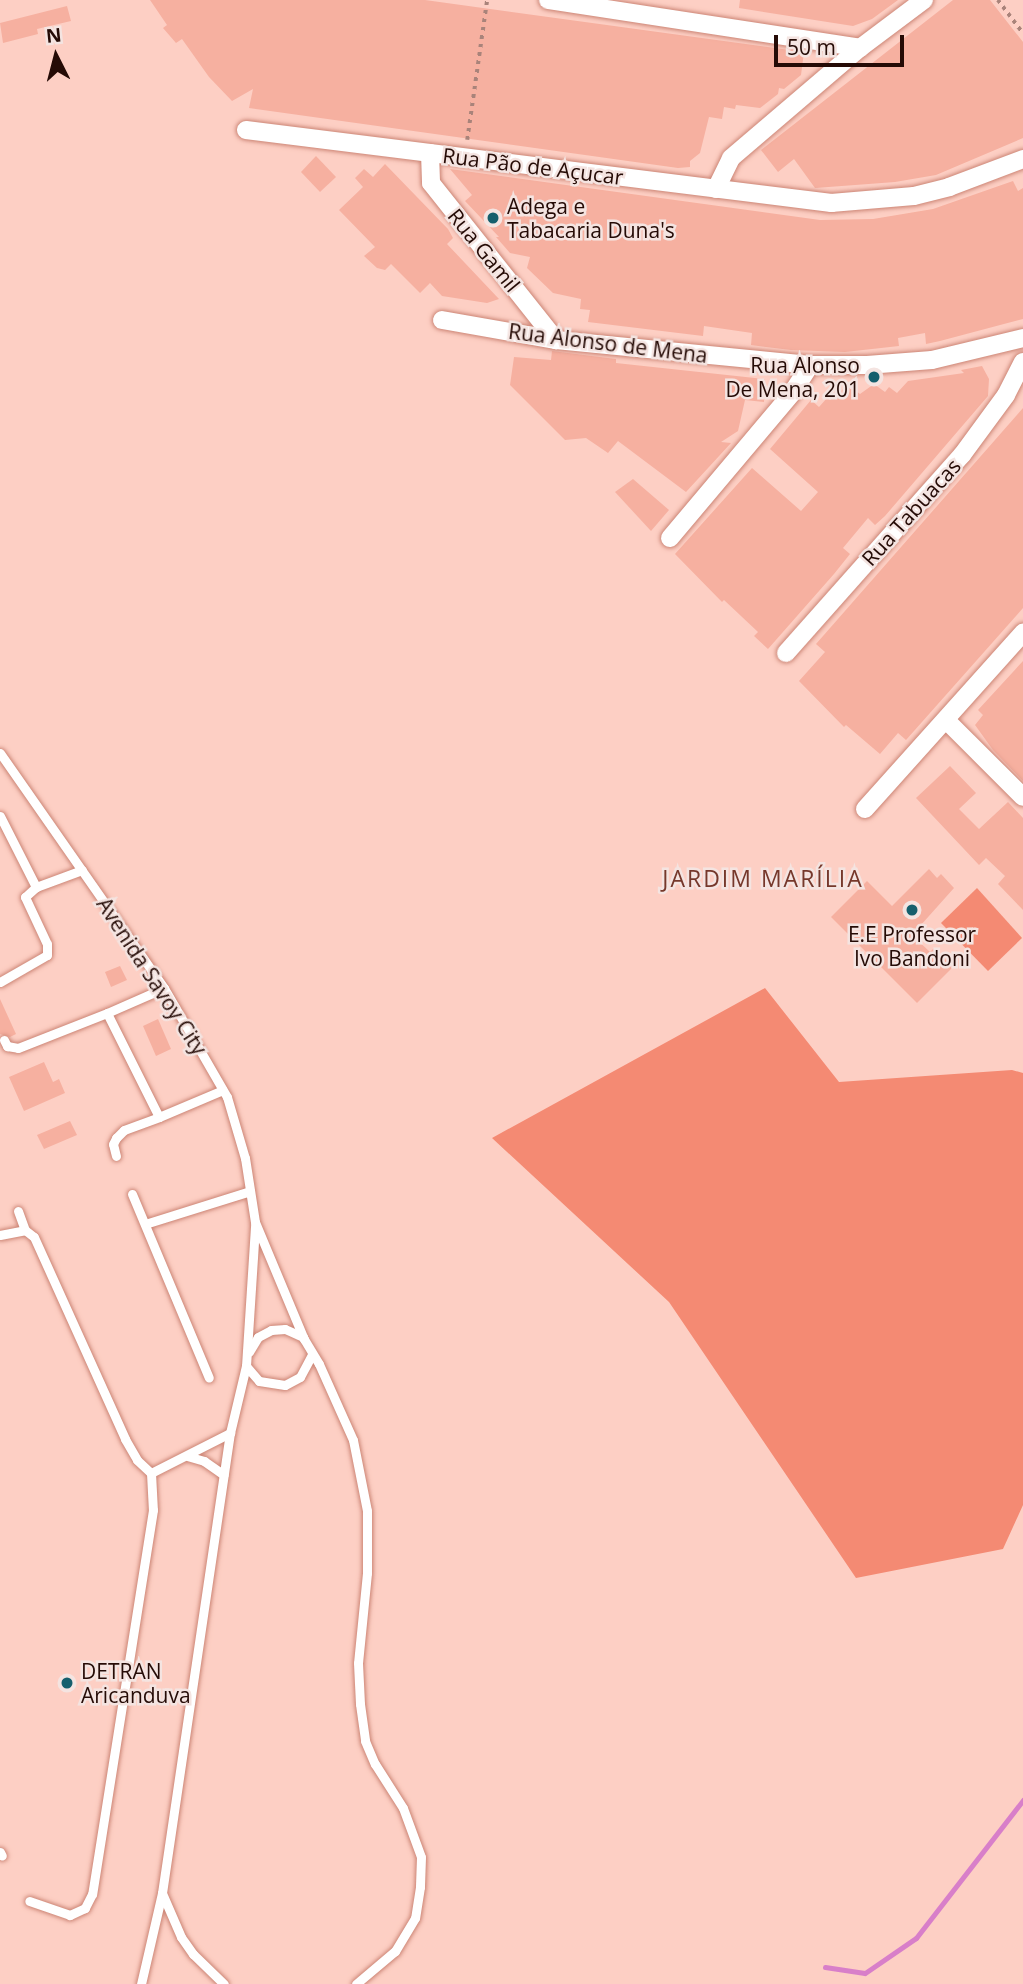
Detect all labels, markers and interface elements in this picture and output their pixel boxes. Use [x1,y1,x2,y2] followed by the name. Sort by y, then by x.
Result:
[21,21,91,91] north arrow
[45,21,63,49] text: N
[778,21,908,65] scale bar
[787,33,836,61] text: 50 m
[441,142,625,190] street label: Rua Pão de Açucar
[507,193,675,243] place label: Adega e Tabacaria Duna's
[443,203,525,297] street label: Rua Gamil
[485,210,501,226] marker: Adega e Tabacaria Duna's
[507,318,709,368] street label: Rua Alonso de Mena
[725,352,860,402] place label: Rua Alonso De Mena, 201
[866,369,882,385] marker: Rua Alonso De Mena, 201
[856,453,966,571] street label: Rua Tabuacas
[664,864,862,892] district label: JARDIM MARÍLIA
[92,893,212,1059] street label: Avenida Savoy City
[904,902,920,918] marker: E.E Professor Ivo Bandoni
[848,921,976,971] place label: E.E Professor Ivo Bandoni
[81,1658,191,1708] place label: DETRAN Aricanduva
[59,1675,75,1691] marker: DETRAN Aricanduva

